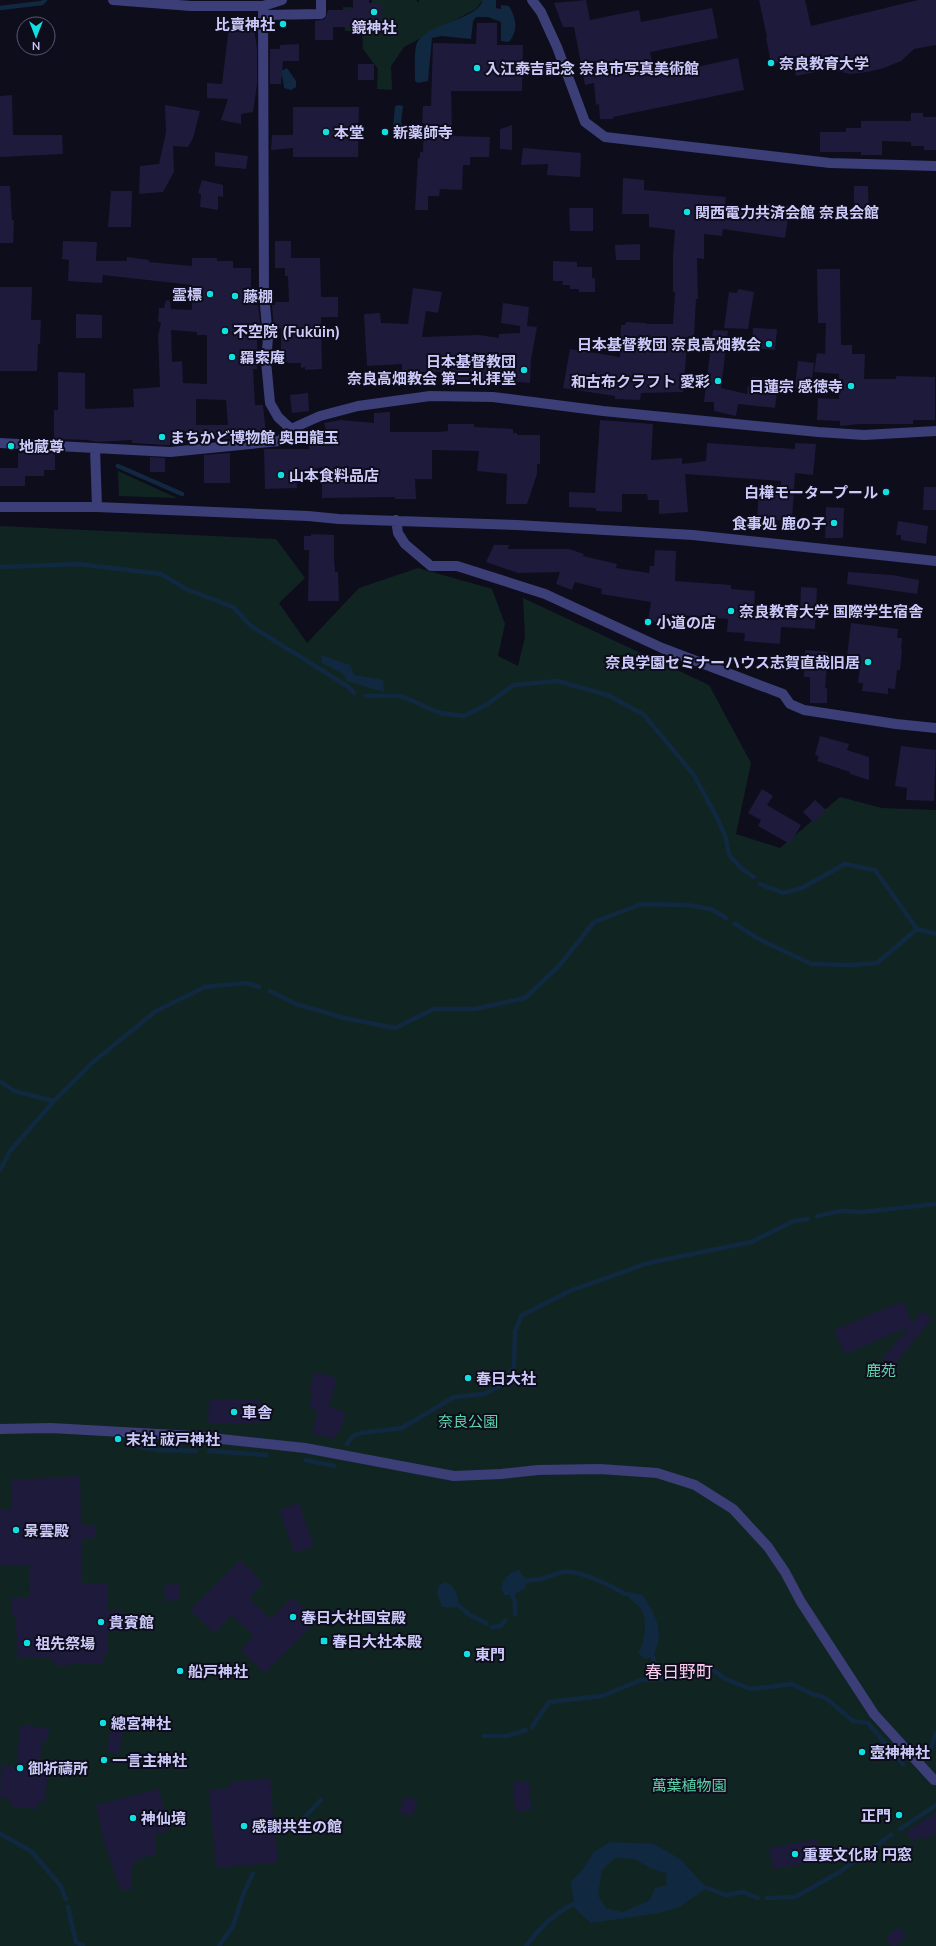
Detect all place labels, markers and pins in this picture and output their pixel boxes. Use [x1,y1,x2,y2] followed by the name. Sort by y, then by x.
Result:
[369,7,379,17] marker: 鏡神社
[215,15,275,34] place label: 比賣神社
[351,18,397,37] place label: 鏡神社
[278,19,288,29] marker: 比賣神社
[779,54,869,73] place label: 奈良教育大学
[766,58,776,68] marker: 奈良教育大学
[485,59,699,78] place label: 入江泰吉記念 奈良市写真美術館
[472,63,482,73] marker: 入江泰吉記念 奈良市写真美術館
[334,123,364,142] place label: 本堂
[393,123,453,142] place label: 新薬師寺
[321,127,331,137] marker: 本堂
[380,127,390,137] marker: 新薬師寺
[695,203,879,222] place label: 関西電力共済会館 奈良会館
[682,207,692,217] marker: 関西電力共済会館 奈良会館
[172,285,202,304] place label: 霊標
[243,287,273,306] place label: 藤棚
[205,289,215,299] marker: 霊標
[230,291,240,301] marker: 藤棚
[233,322,340,341] place label: 不空院 (Fukūin)
[220,326,230,336] marker: 不空院 (Fukūin)
[577,335,761,354] place label: 日本基督教団 奈良高畑教会
[764,339,774,349] marker: 日本基督教団 奈良高畑教会
[240,348,285,367] place label: 羂索庵
[227,352,237,362] marker: 羂索庵
[347,352,516,388] place label: 日本基督教団 奈良高畑教会 第二礼拝堂
[519,365,529,375] marker: 日本基督教団 奈良高畑教会 第二礼拝堂
[571,372,710,391] place label: 和古布クラフト 愛彩
[713,376,723,386] marker: 和古布クラフト 愛彩
[749,377,843,396] place label: 日蓮宗 感徳寺
[846,381,856,391] marker: 日蓮宗 感徳寺
[170,428,339,447] place label: まちかど博物館 奥田龍玉
[157,432,167,442] marker: まちかど博物館 奥田龍玉
[19,437,64,456] place label: 地蔵尊
[6,441,16,451] marker: 地蔵尊
[289,466,379,485] place label: 山本食料品店
[276,470,286,480] marker: 山本食料品店
[744,483,878,502] place label: 白樺モータープール
[881,487,891,497] marker: 白樺モータープール
[732,514,826,533] place label: 食事処 鹿の子
[829,518,839,528] marker: 食事処 鹿の子
[739,602,924,621] place label: 奈良教育大学 国際学生宿舎
[726,606,736,616] marker: 奈良教育大学 国際学生宿舎
[656,613,716,632] place label: 小道の店
[643,617,653,627] marker: 小道の店
[605,653,860,672] place label: 奈良学園セミナーハウス志賀直哉旧居
[863,657,873,667] marker: 奈良学園セミナーハウス志賀直哉旧居
[476,1369,536,1388] place label: 春日大社
[463,1373,473,1383] marker: 春日大社
[242,1403,273,1422] place label: 車舎
[229,1407,239,1417] marker: 車舎
[126,1430,220,1449] place label: 末社 祓戸神社
[113,1434,123,1444] marker: 末社 祓戸神社
[24,1521,69,1540] place label: 景雲殿
[11,1525,21,1535] marker: 景雲殿
[301,1608,406,1627] place label: 春日大社国宝殿
[288,1612,298,1622] marker: 春日大社国宝殿
[109,1613,154,1632] place label: 貴賓館
[96,1617,106,1627] marker: 貴賓館
[332,1632,422,1651] place label: 春日大社本殿
[35,1634,95,1653] place label: 祖先祭場
[319,1636,329,1646] marker: 春日大社本殿
[22,1638,32,1648] marker: 祖先祭場
[475,1645,505,1664] place label: 東門
[462,1649,472,1659] marker: 東門
[188,1662,248,1681] place label: 船戸神社
[175,1666,185,1676] marker: 船戸神社
[111,1714,171,1733] place label: 總宮神社
[98,1718,108,1728] marker: 總宮神社
[870,1743,930,1762] place label: 壺神神社
[857,1747,867,1757] marker: 壺神神社
[112,1751,187,1770] place label: 一言主神社
[99,1755,109,1765] marker: 一言主神社
[28,1759,88,1778] place label: 御祈禱所
[15,1763,25,1773] marker: 御祈禱所
[861,1806,891,1825] place label: 正門
[140,1809,186,1828] place label: 神仙境
[894,1810,904,1820] marker: 正門
[128,1813,138,1823] marker: 神仙境
[252,1817,342,1836] place label: 感謝共生の館
[239,1821,249,1831] marker: 感謝共生の館
[803,1845,912,1864] place label: 重要文化財 円窓
[790,1849,800,1859] marker: 重要文化財 円窓

